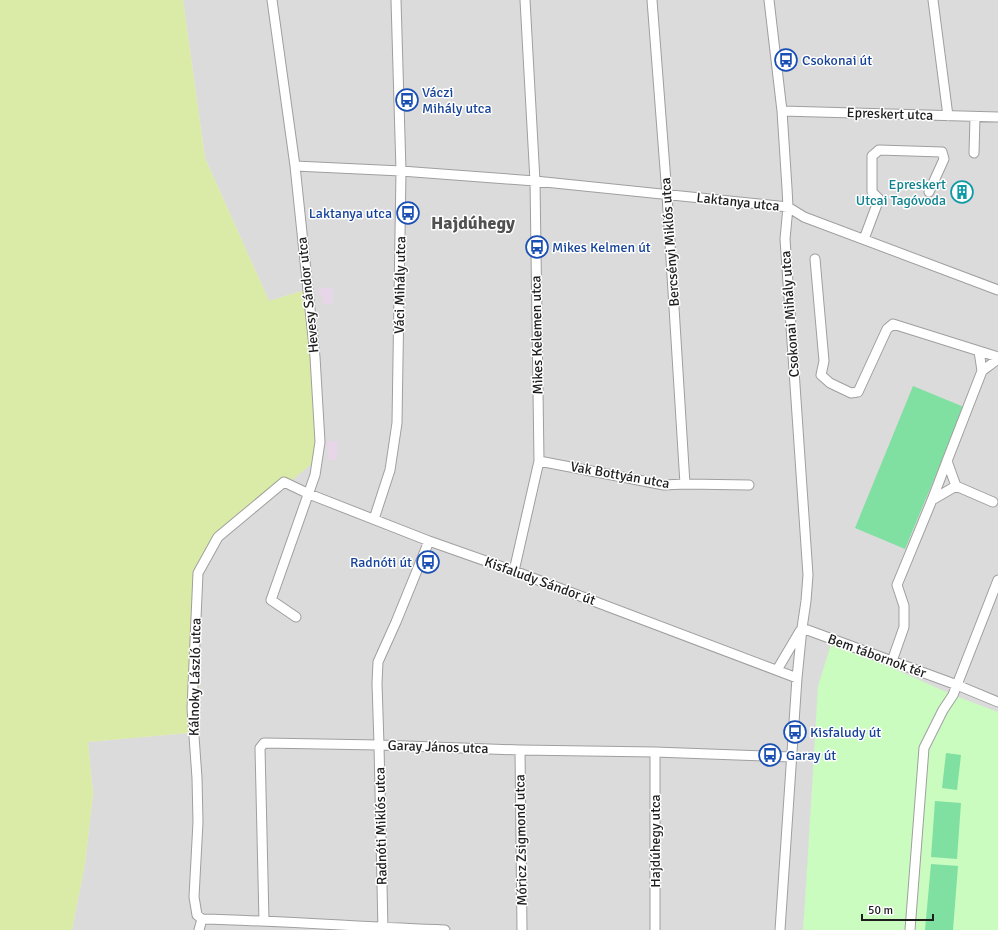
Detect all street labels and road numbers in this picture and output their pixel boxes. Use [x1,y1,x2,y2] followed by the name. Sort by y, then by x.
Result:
[846,104,934,124] street label: Epreskert utca
[657,177,683,307] street label: Bercsényi Miklós utca
[696,189,780,215] street label: Laktanya utca
[293,236,323,354] street label: Hevesy Sándor utca
[391,236,409,334] street label: Váci Mihály utca
[777,250,803,378] street label: Csokonai Mihály utca
[527,275,547,395] street label: Mikes Kelemen utca
[569,458,671,492] street label: Vak Bottyán utca
[482,553,598,609] street label: Kisfaludy Sándor út
[185,618,205,736] street label: Kálnoky László utca
[825,630,929,682] street label: Bem tábornok tér
[387,737,489,757] street label: Garay János utca
[371,767,391,885] street label: Radnóti Miklós utca
[511,774,531,906] street label: Móricz Zsigmond utca
[647,794,664,888] street label: Hajdúhegy utca

